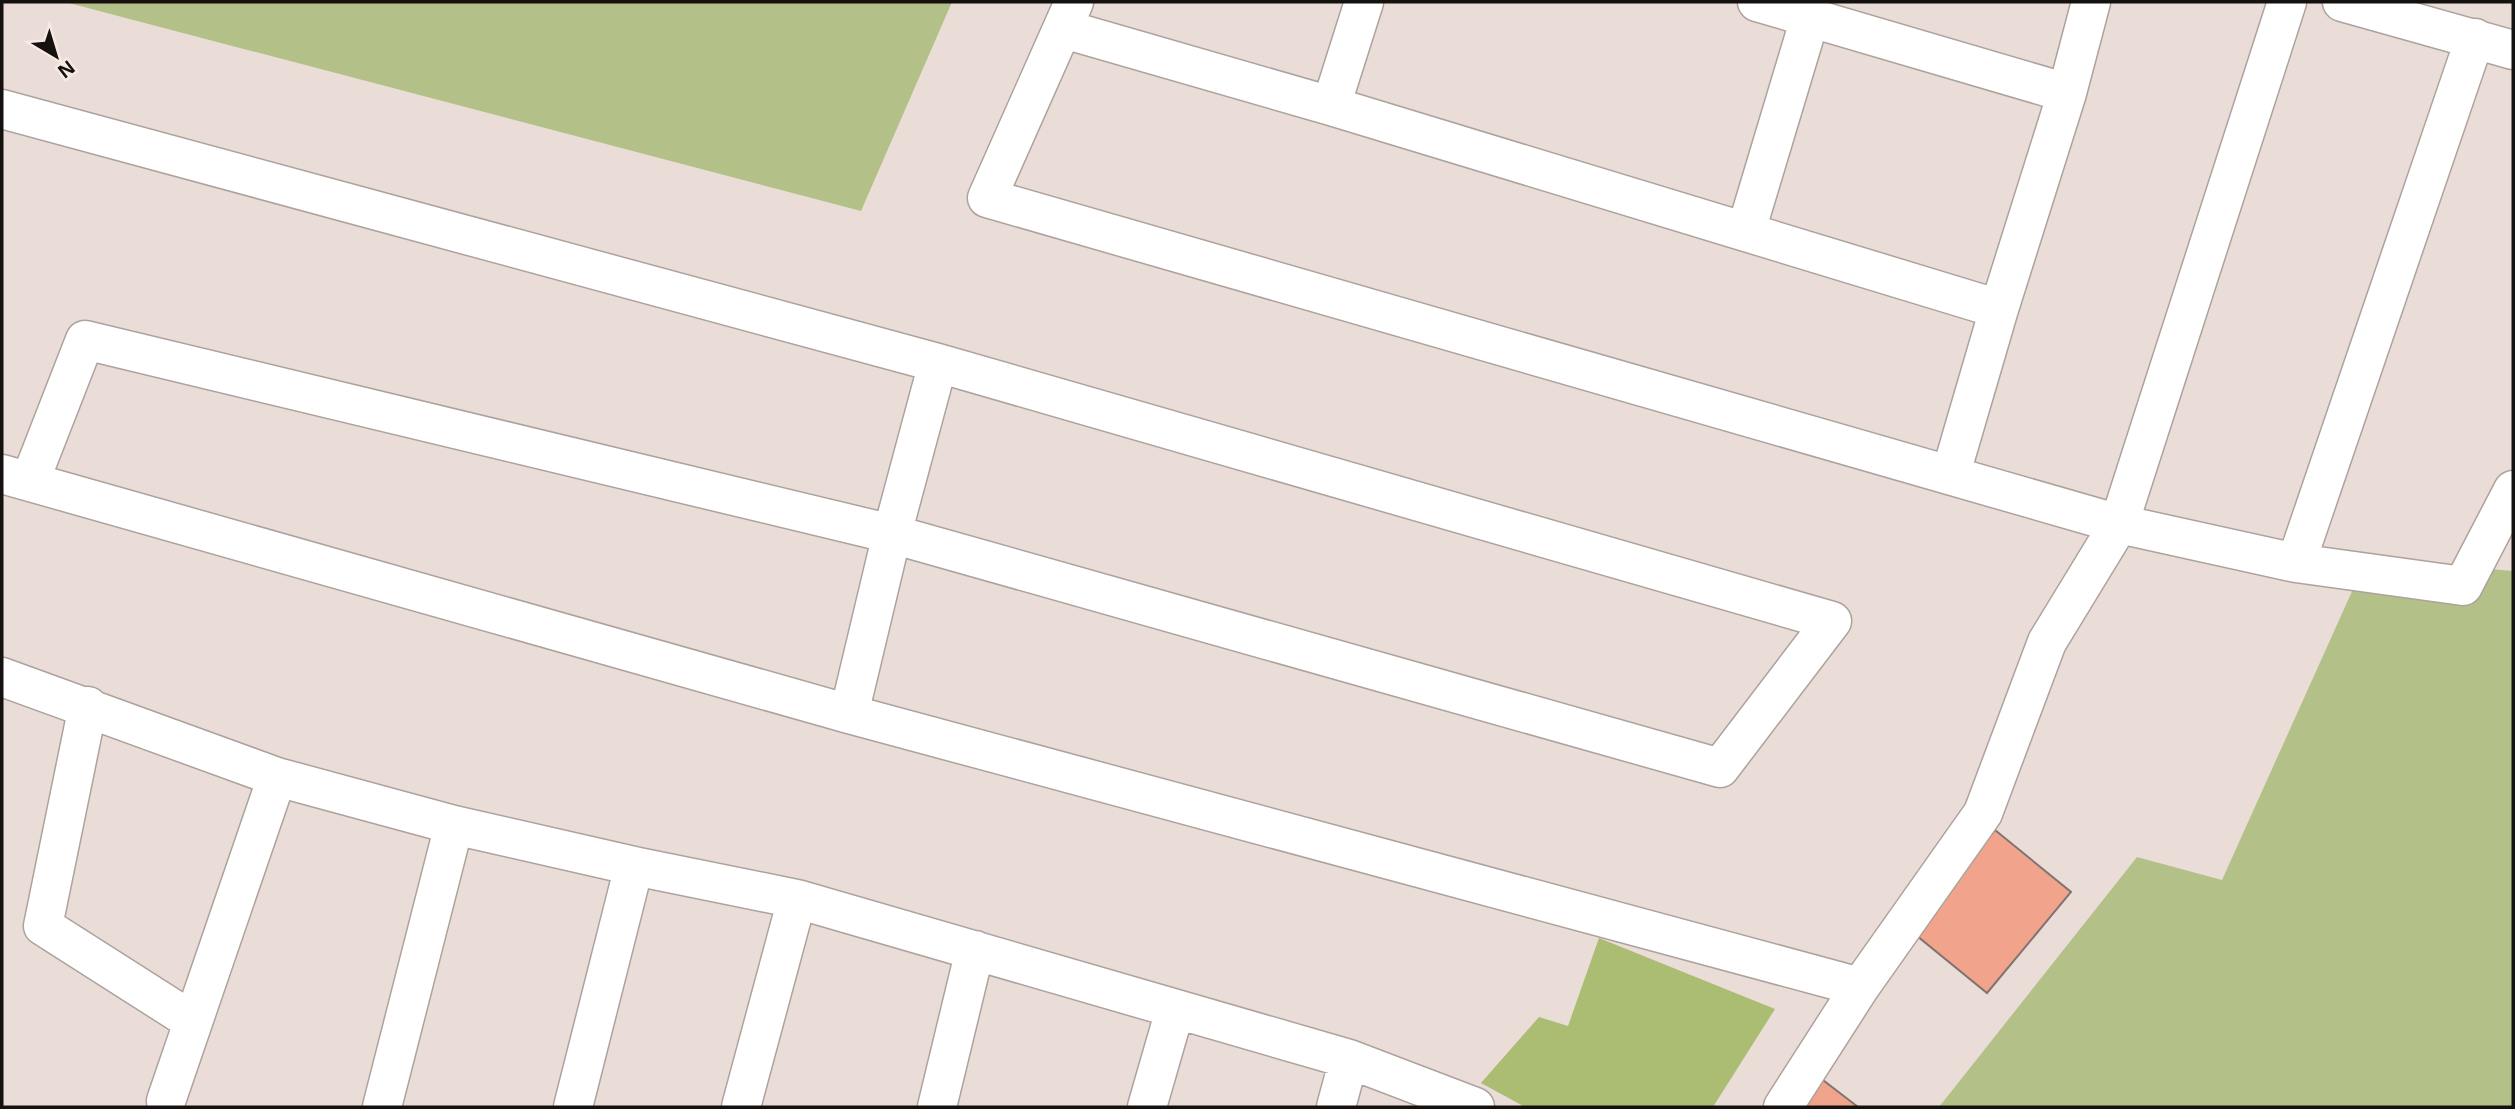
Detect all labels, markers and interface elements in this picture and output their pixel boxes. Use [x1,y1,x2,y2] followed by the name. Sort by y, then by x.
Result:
[21,21,91,91] north arrow
[52,54,81,84] text: N

